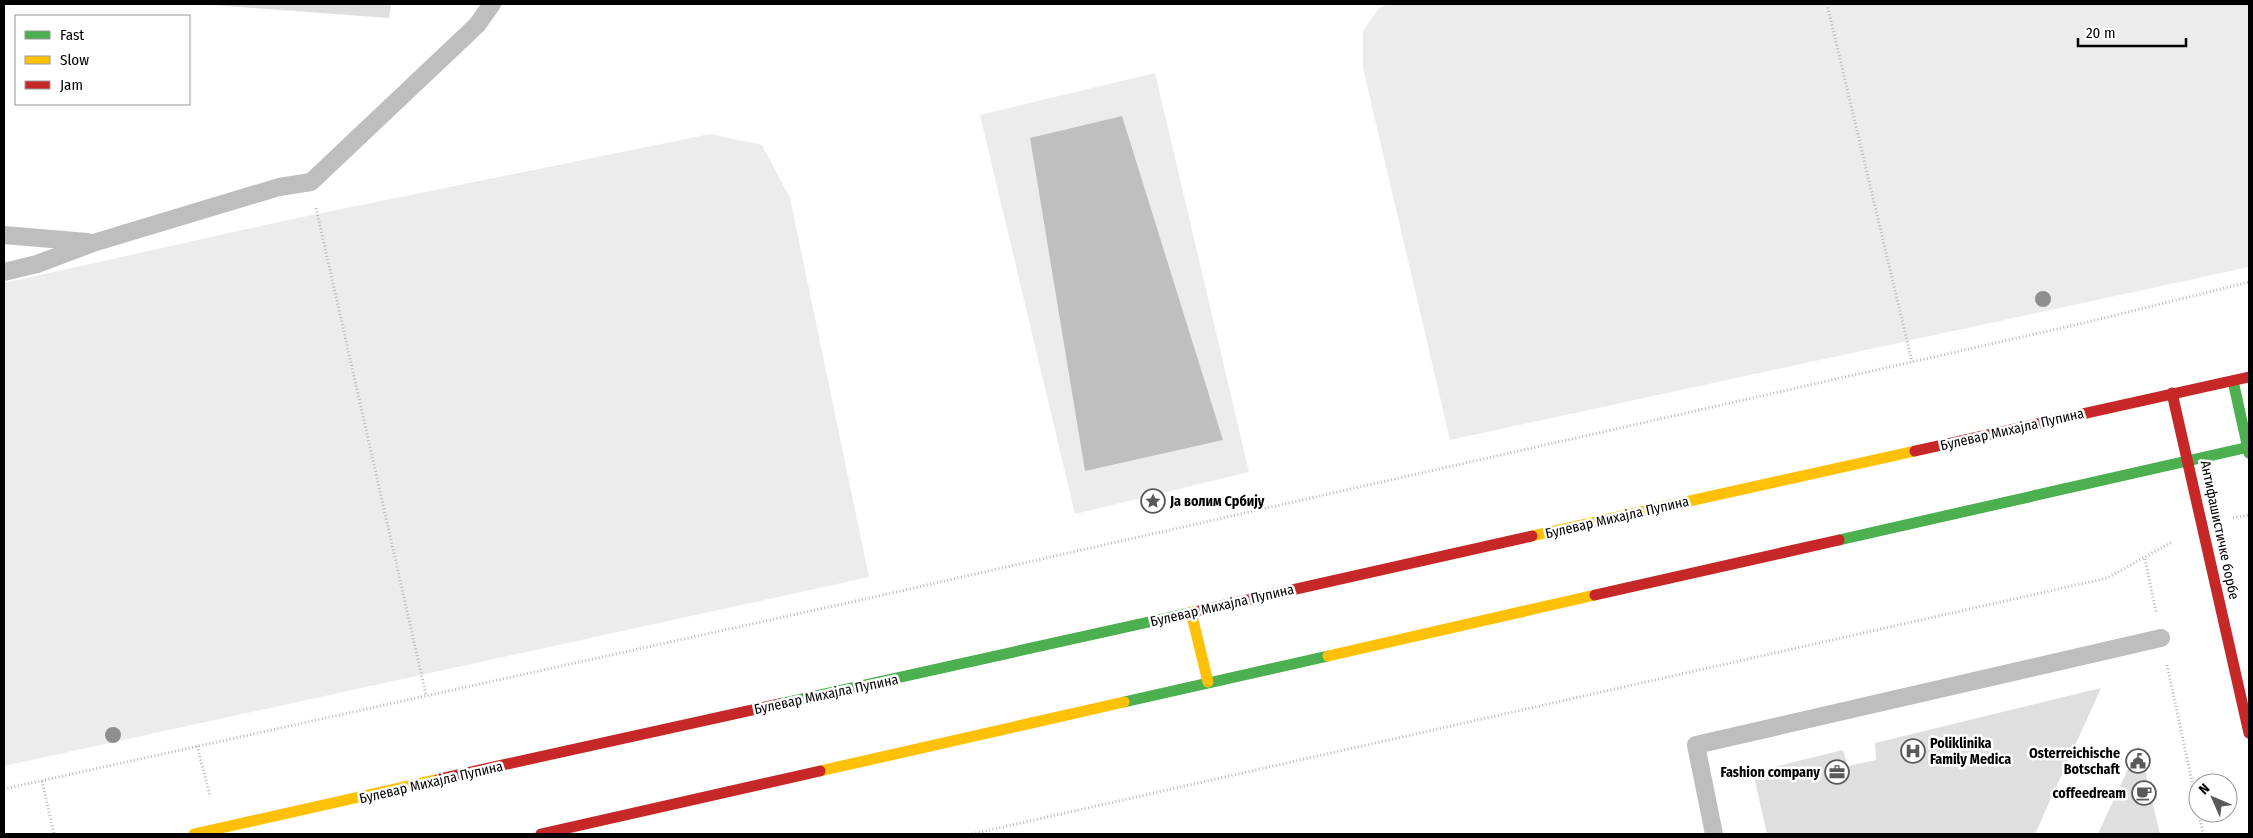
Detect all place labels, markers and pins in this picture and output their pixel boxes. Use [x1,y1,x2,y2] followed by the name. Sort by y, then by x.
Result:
[1140,488,1166,514] place icon: Ја волим Србију
[1169,493,1265,510] place label: Ја волим Србију
[1930,735,2011,768] place label: Poliklinika Family Medica
[1900,738,1926,764] hospital icon: Poliklinika Family Medica
[2029,745,2121,778] place label: Osterreichische Botschaft
[2125,748,2151,774] public building icon: Osterreichische Botschaft
[1824,759,1850,785] office icon: Fashion company
[1721,764,1820,781] place label: Fashion company
[2131,780,2157,806] cafe icon: coffeedream
[2052,785,2126,802] place label: coffeedream

